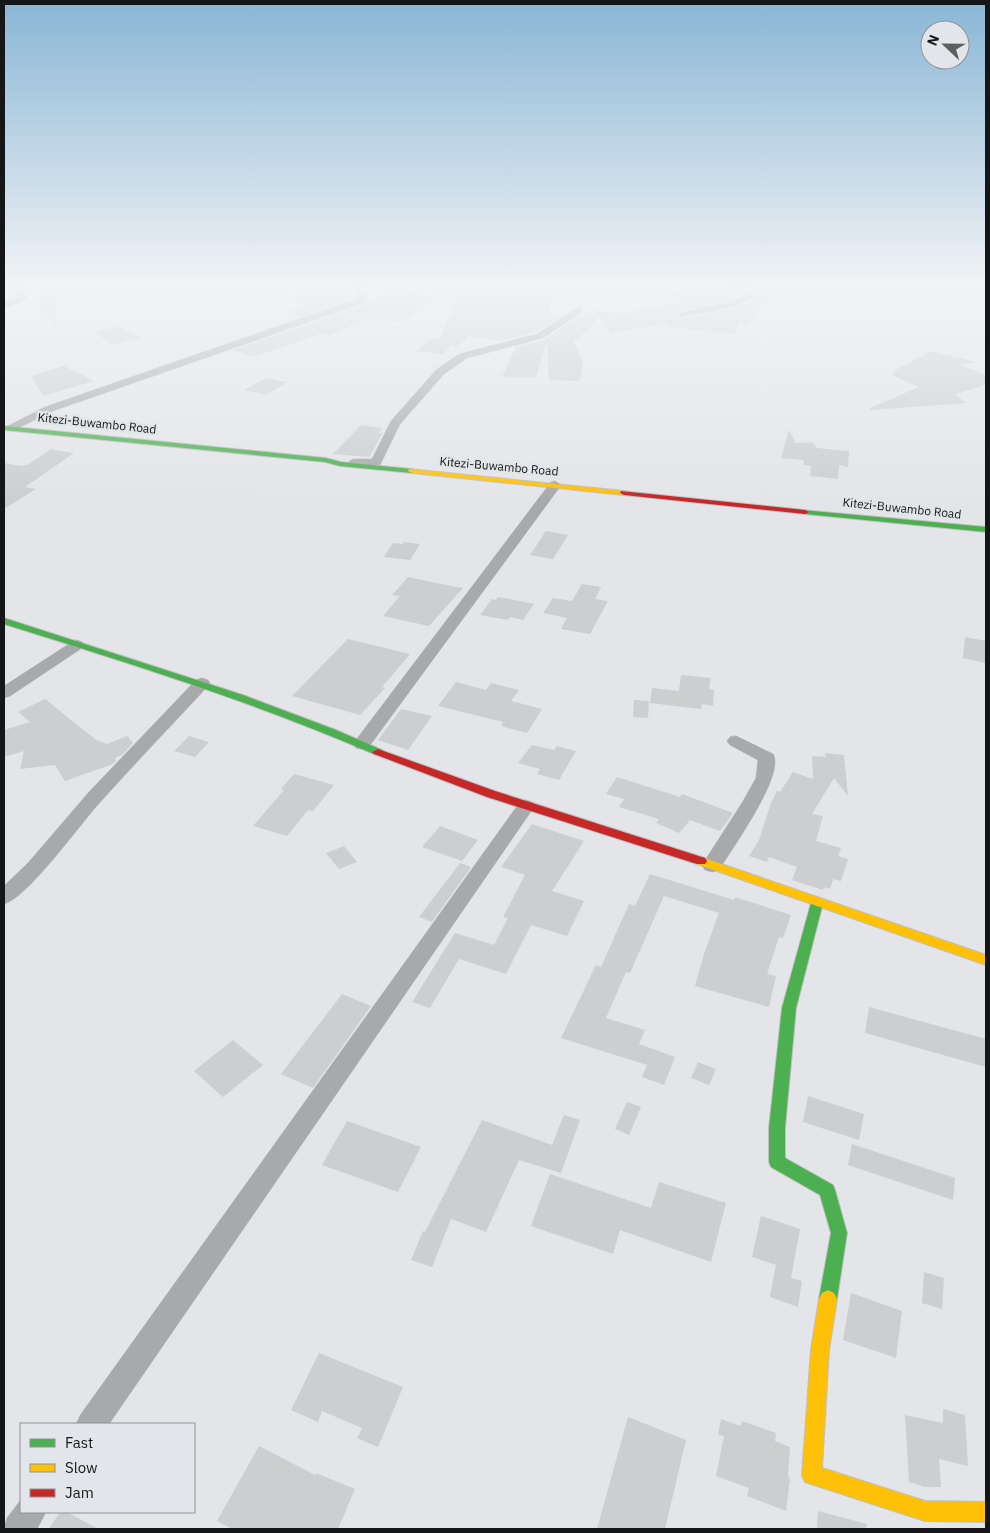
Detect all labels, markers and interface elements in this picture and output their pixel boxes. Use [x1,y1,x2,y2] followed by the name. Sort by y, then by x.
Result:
[920,20,970,70] north arrow
[923,32,943,48] text: N
[37,409,157,437] street label: Kitezi-Buwambo Road
[439,453,559,479] street label: Kitezi-Buwambo Road
[842,494,962,522] street label: Kitezi-Buwambo Road
[20,1423,195,1513] legend
[65,1433,93,1452] text: Fast
[65,1458,98,1477] text: Slow
[65,1483,94,1502] text: Jam

